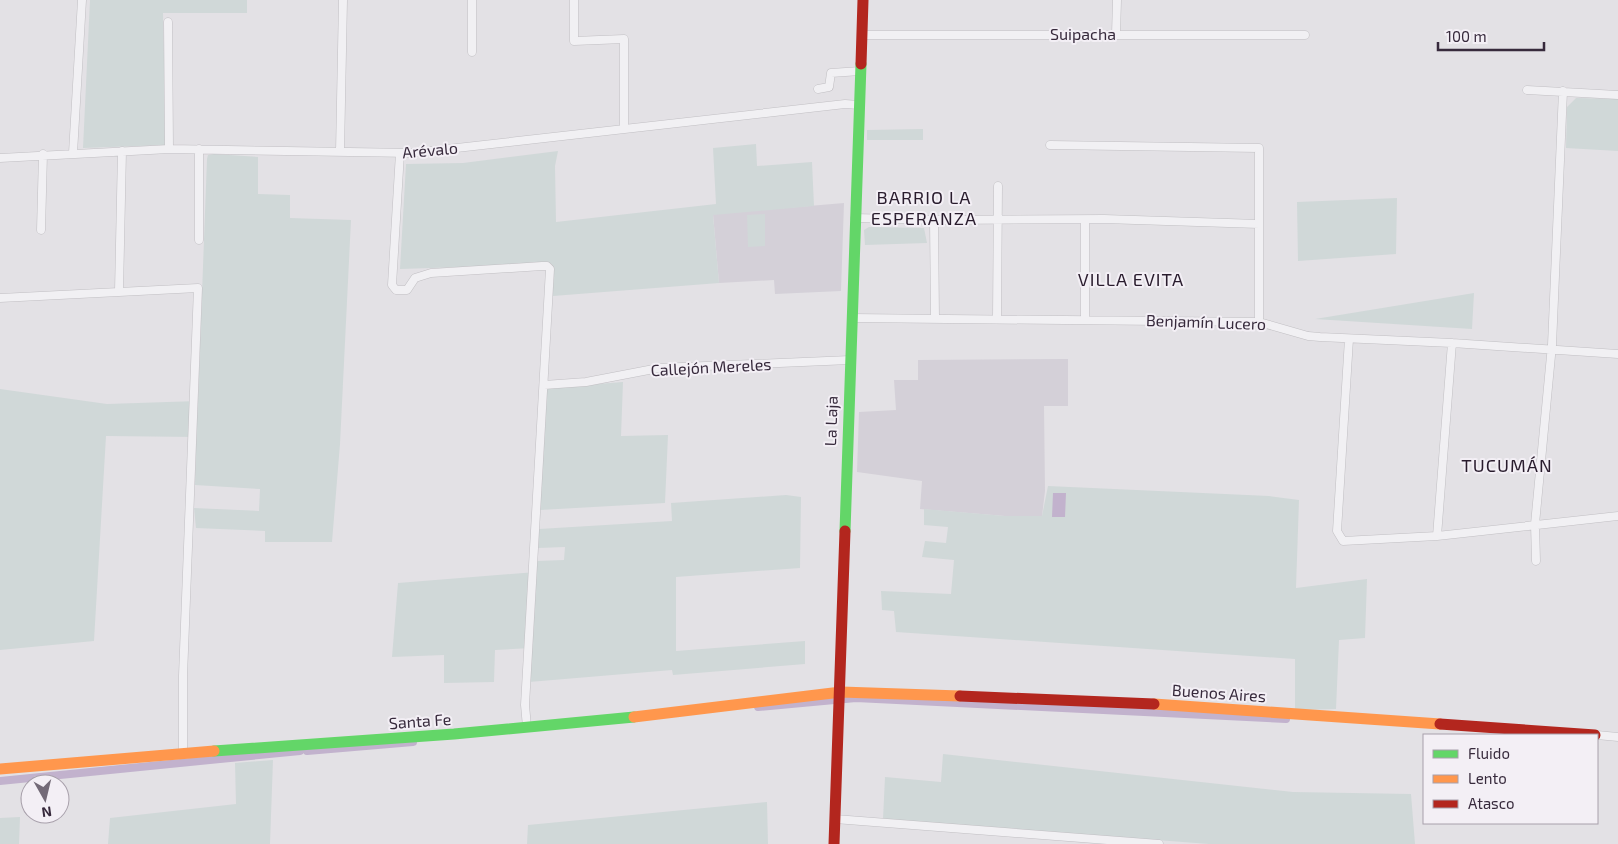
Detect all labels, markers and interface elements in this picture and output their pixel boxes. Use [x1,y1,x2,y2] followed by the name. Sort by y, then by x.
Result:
[1438,20,1544,52] scale bar
[1050,24,1116,43] street label: Suipacha
[1446,27,1487,45] text: 100 m
[401,138,459,161] street label: Arévalo
[871,186,977,229] district label: BARRIO LA ESPERANZA
[1078,268,1184,290] district label: VILLA EVITA
[1145,310,1267,334] street label: Benjamín Lucero
[650,354,772,380] street label: Callejón Mereles
[820,395,842,447] street label: La Laja
[1461,454,1553,476] district label: TUCUMÁN
[1171,680,1267,705] street label: Buenos Aires
[388,709,452,732] street label: Santa Fe
[1423,734,1598,824] legend
[1468,744,1510,762] text: Fluido
[1468,769,1507,787] text: Lento
[20,774,70,824] north arrow
[1468,794,1514,812] text: Atasco
[41,803,53,821] text: N

